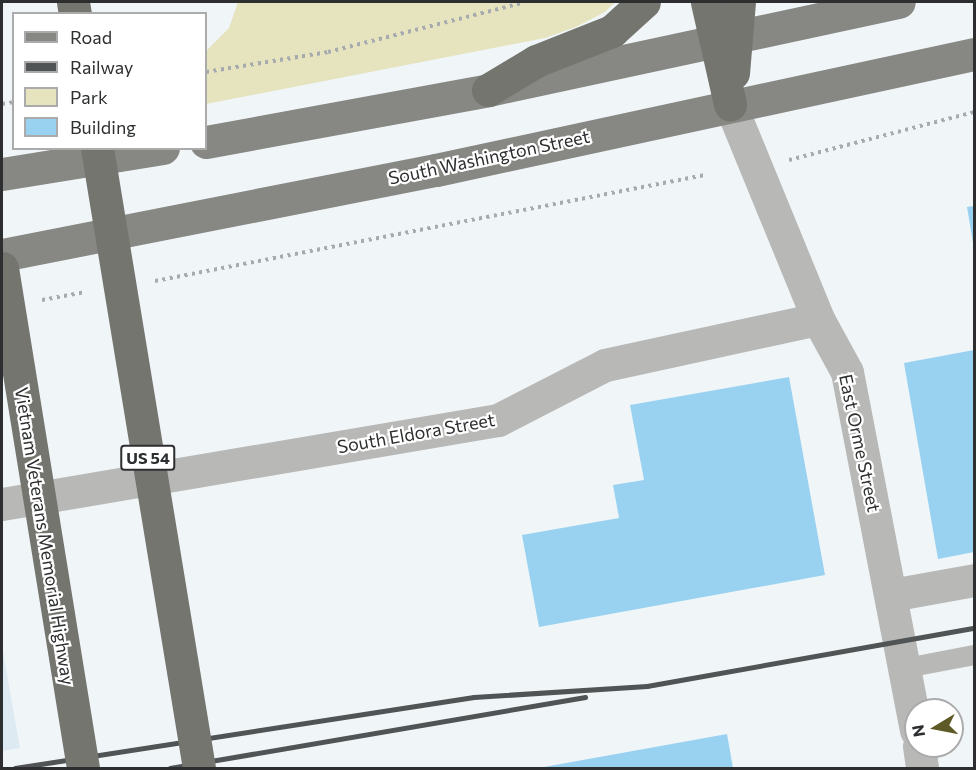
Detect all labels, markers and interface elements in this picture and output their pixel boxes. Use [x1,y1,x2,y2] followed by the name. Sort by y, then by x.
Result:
[12,12,207,150] legend
[70,26,112,48] text: Road
[70,56,133,78] text: Railway
[70,86,108,108] text: Park
[70,116,136,138] text: Building
[386,125,592,189] street label: South Washington Street
[835,372,885,514] street label: East Orme Street
[11,386,79,686] street label: Vietnam Veterans Memorial Highway
[336,409,496,457] street label: South Eldora Street
[120,445,176,471] road number: US 54
[904,698,964,758] north arrow
[907,723,928,738] text: N

